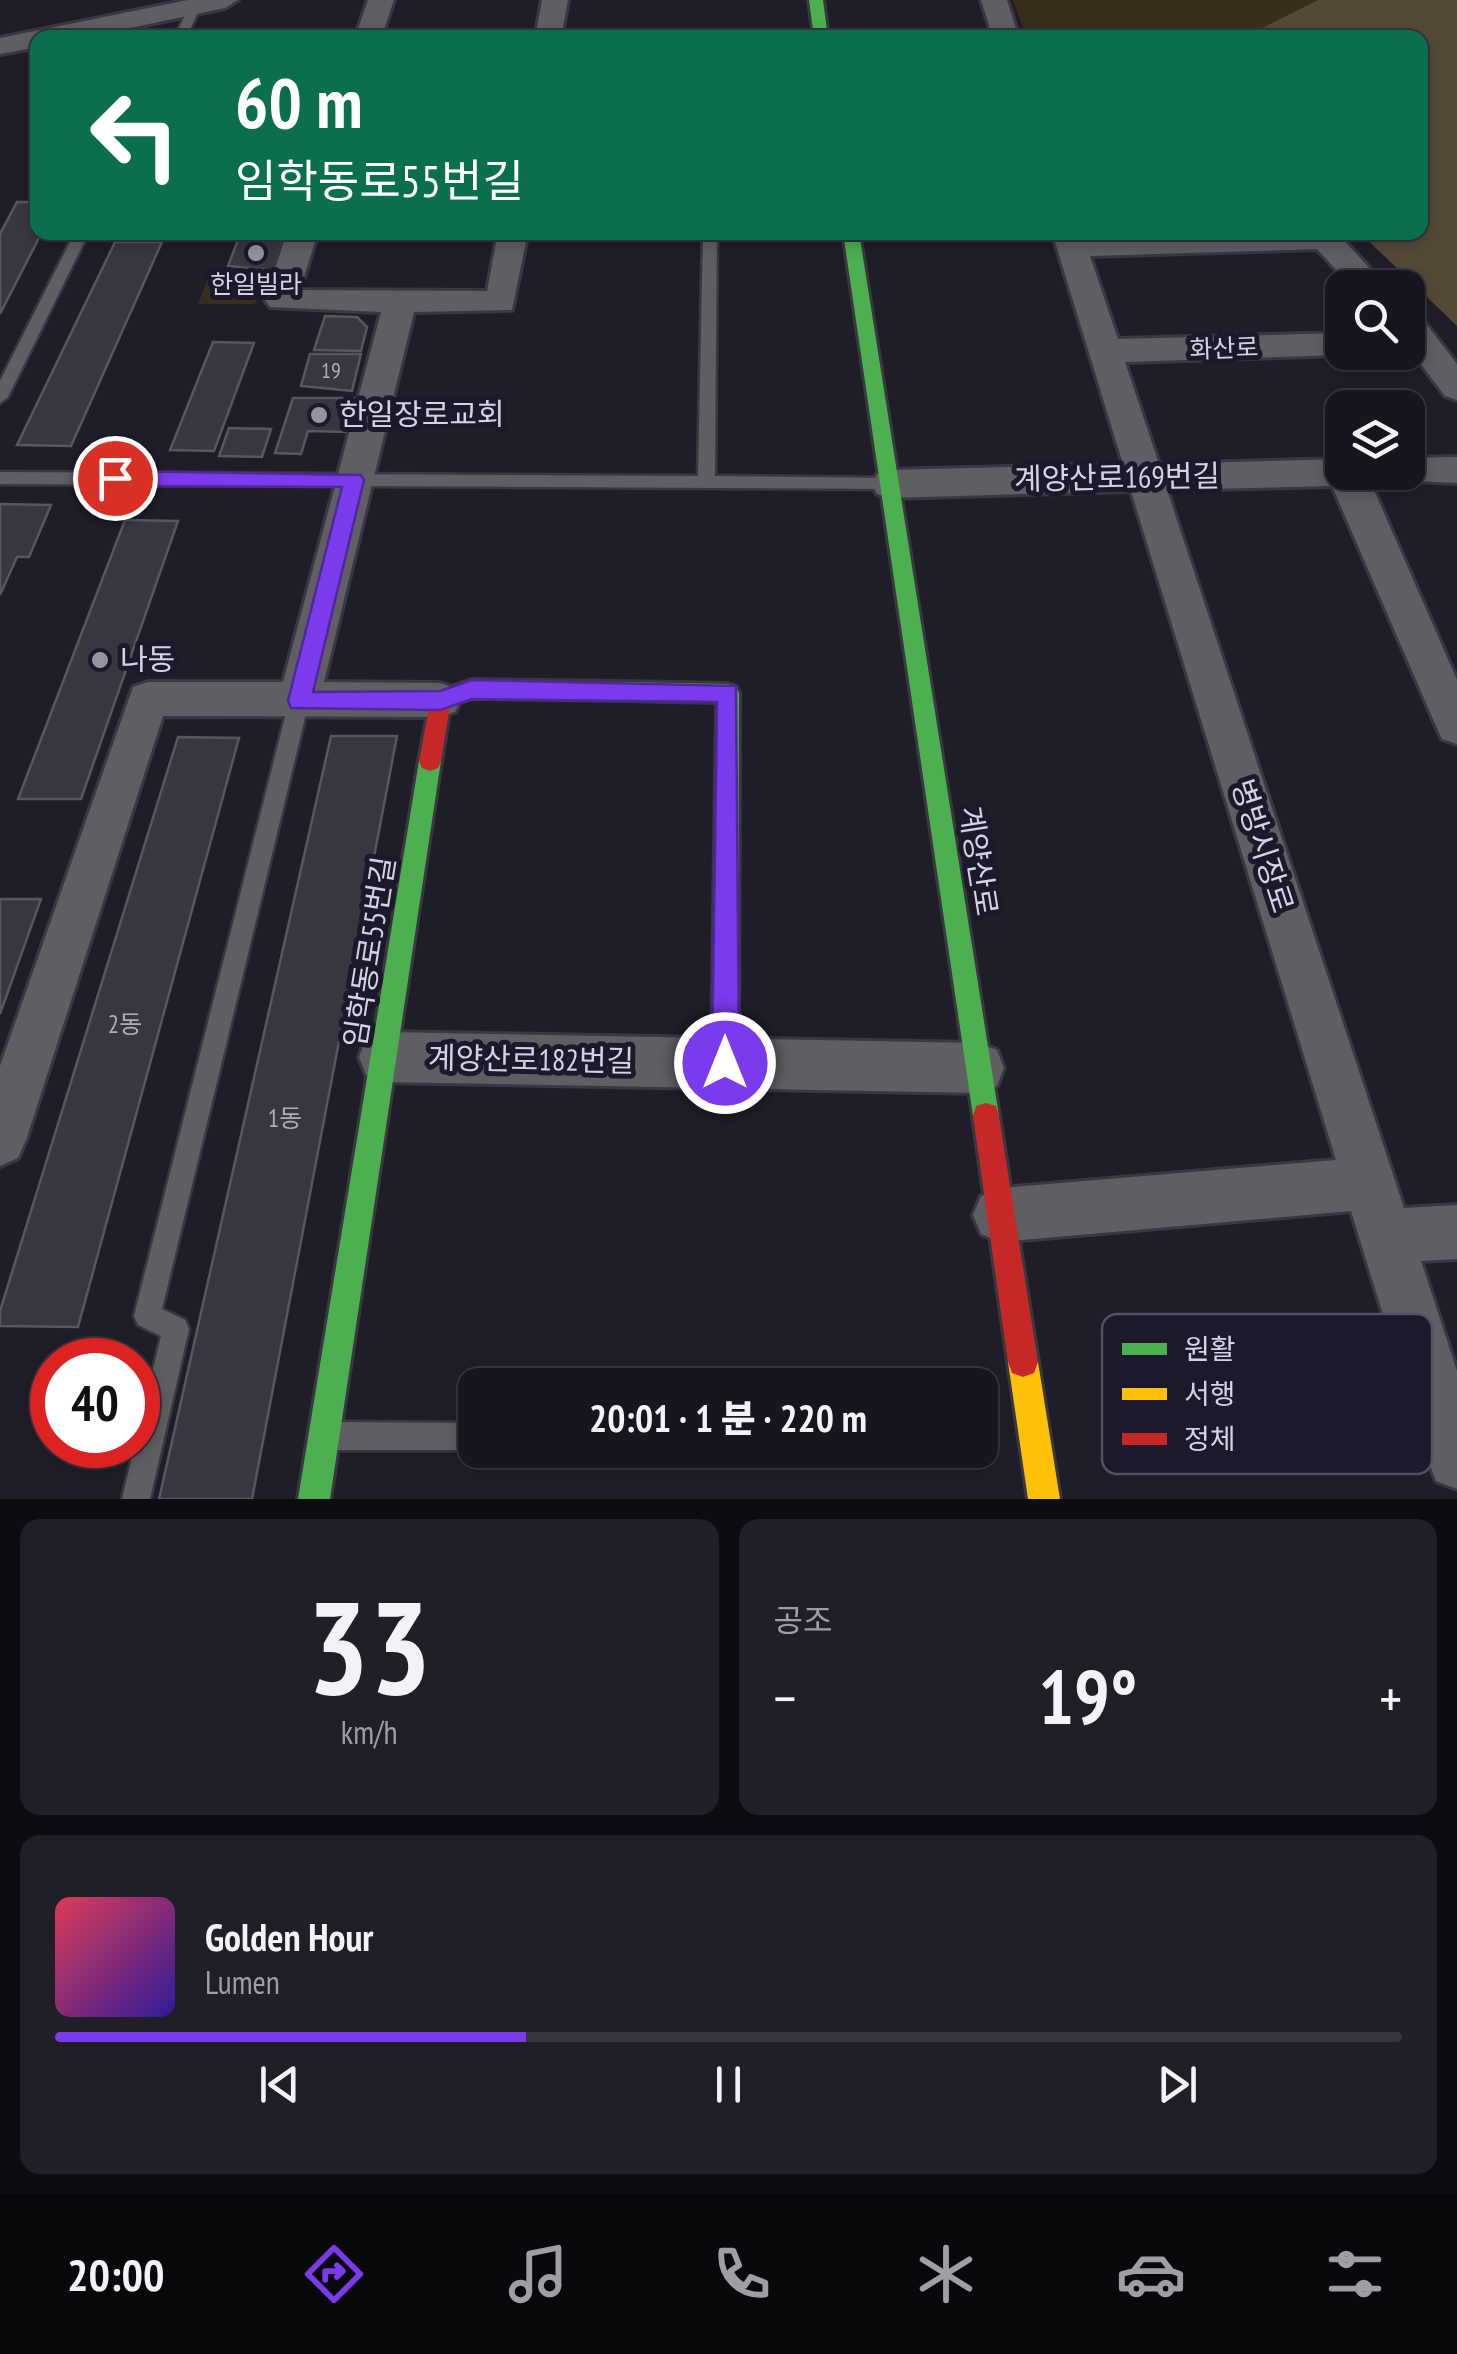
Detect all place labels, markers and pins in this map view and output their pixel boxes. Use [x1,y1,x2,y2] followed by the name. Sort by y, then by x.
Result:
[245,242,267,264] marker: 한일빌라
[210,268,302,300] place label: 한일빌라
[339,394,505,433] place label: 한일장로교회
[308,404,330,426] marker: 한일장로교회
[73,436,158,521] pin
[120,639,175,678] place label: 나동
[89,649,111,671] marker: 나동

